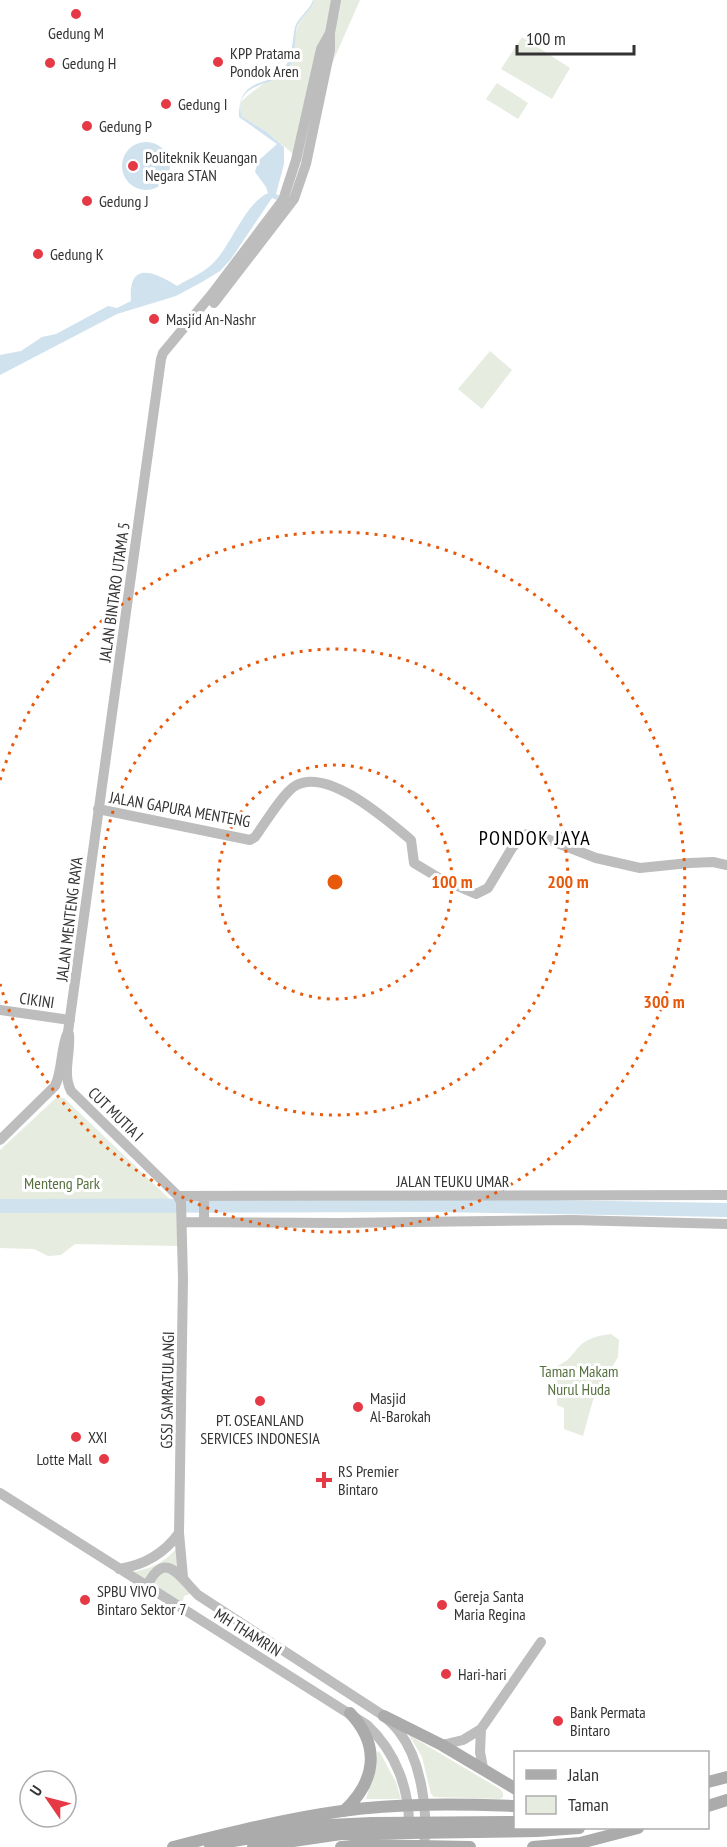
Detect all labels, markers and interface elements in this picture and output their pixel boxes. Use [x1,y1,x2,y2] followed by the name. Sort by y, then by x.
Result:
[69,7,83,21] marker: Gedung M
[517,18,634,56] scale bar
[48,23,104,43] place label: Gedung M
[526,27,566,50] text: 100 m
[230,43,300,81] place label: KPP Pratama Pondok Aren
[62,53,116,73] place label: Gedung H
[211,55,225,69] marker: KPP Pratama Pondok Aren
[43,56,57,70] marker: Gedung H
[178,94,227,114] place label: Gedung I
[159,97,173,111] marker: Gedung I
[99,116,152,136] place label: Gedung P
[80,119,94,133] marker: Gedung P
[145,147,257,185] place label: Politeknik Keuangan Negara STAN
[126,159,140,173] marker: Politeknik Keuangan Negara STAN
[99,191,149,211] place label: Gedung J
[80,194,94,208] marker: Gedung J
[50,244,104,264] place label: Gedung K
[31,247,45,261] marker: Gedung K
[166,309,257,329] place label: Masjid An-Nashr
[147,312,161,326] marker: Masjid An-Nashr
[94,521,134,664] street label: JALAN BINTARO UTAMA 5
[107,787,252,831] street label: JALAN GAPURA MENTENG
[479,825,591,851] district label: PONDOK JAYA
[51,855,87,983] street label: JALAN MENTENG RAYA
[431,870,473,893] text: 100 m
[547,870,589,893] text: 200 m
[325,872,345,892] centre of rings
[18,988,56,1012] street label: CIKINI
[643,990,685,1013] text: 300 m
[84,1083,148,1145] street label: CUT MUTIA I
[395,1171,510,1191] street label: JALAN TEUKU UMAR
[24,1173,101,1193] park label: Menteng Park
[156,1331,178,1449] street label: GSSJ SAMRATULANGI
[539,1361,619,1399] park label: Taman Makam Nurul Huda
[370,1388,431,1426] place label: Masjid Al-Barokah
[253,1394,267,1408] marker: PT. OSEANLAND SERVICES INDONESIA
[351,1400,365,1414] marker: Masjid Al-Barokah
[200,1410,320,1448] place label: PT. OSEANLAND SERVICES INDONESIA
[88,1427,107,1447] place label: XXI
[69,1430,83,1444] marker: XXI
[36,1449,92,1469] place label: Lotte Mall
[97,1452,111,1466] marker: Lotte Mall
[338,1461,399,1499] place label: RS Premier Bintaro
[315,1471,333,1489] marker: RS Premier Bintaro
[97,1581,186,1619] place label: SPBU VIVO Bintaro Sektor 7
[454,1586,526,1624] place label: Gereja Santa Maria Regina
[78,1593,92,1607] marker: SPBU VIVO Bintaro Sektor 7
[435,1598,449,1612] marker: Gereja Santa Maria Regina
[211,1604,285,1660] street label: MH THAMRIN
[458,1664,507,1684] place label: Hari-hari
[439,1667,453,1681] marker: Hari-hari
[570,1702,646,1740] place label: Bank Permata Bintaro
[551,1714,565,1728] marker: Bank Permata Bintaro
[514,1751,709,1829] legend
[567,1763,599,1786] text: Jalan
[18,1769,78,1829] north arrow
[25,1781,46,1800] text: U
[568,1793,609,1816] text: Taman

